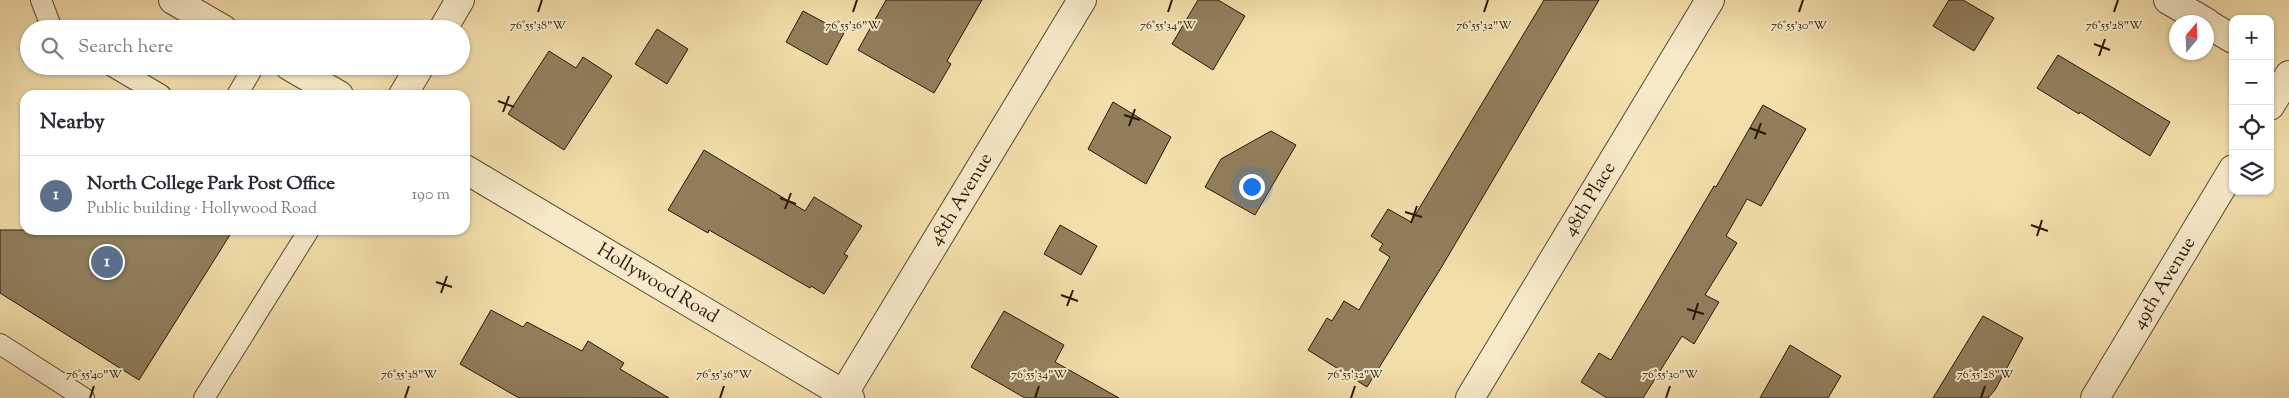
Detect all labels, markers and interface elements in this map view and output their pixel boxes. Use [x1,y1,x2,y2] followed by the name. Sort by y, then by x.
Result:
[2169,15,2214,60] north arrow
[2229,15,2274,195] map controls
[2229,15,2274,60] button: +
[510,17,567,35] text: 76°55'38"W
[825,17,882,35] text: 76°55'36"W
[1140,17,1197,35] text: 76°55'34"W
[1456,17,1512,35] text: 76°55'32"W
[1771,17,1828,35] text: 76°55'30"W
[2086,17,2143,35] text: 76°55'28"W
[20,20,470,75] search box
[38,34,66,62] icon: search
[78,34,173,61] text: Search here
[2229,60,2274,105] button: −
[2229,105,2274,150] button: locate
[40,108,105,138] text: Nearby
[923,148,1000,251] street label: 48th Avenue
[2229,150,2274,195] button: layers
[1557,157,1623,242] street label: 48th Place
[87,171,335,198] text: North College Park Post Office
[1239,174,1265,200] your location
[53,184,59,207] text: 1
[412,184,450,207] text: 190 m
[87,198,317,221] text: Public building · Hollywood Road
[2126,232,2203,335] street label: 49th Avenue
[592,237,724,330] street label: Hollywood Road
[91,243,123,281] pin: 1
[66,366,123,384] text: 76°55'40"W
[381,366,438,384] text: 76°55'38"W
[696,366,753,384] text: 76°55'36"W
[1011,366,1068,384] text: 76°55'34"W
[1327,366,1383,384] text: 76°55'32"W
[1642,366,1699,384] text: 76°55'30"W
[1957,366,2014,384] text: 76°55'28"W

